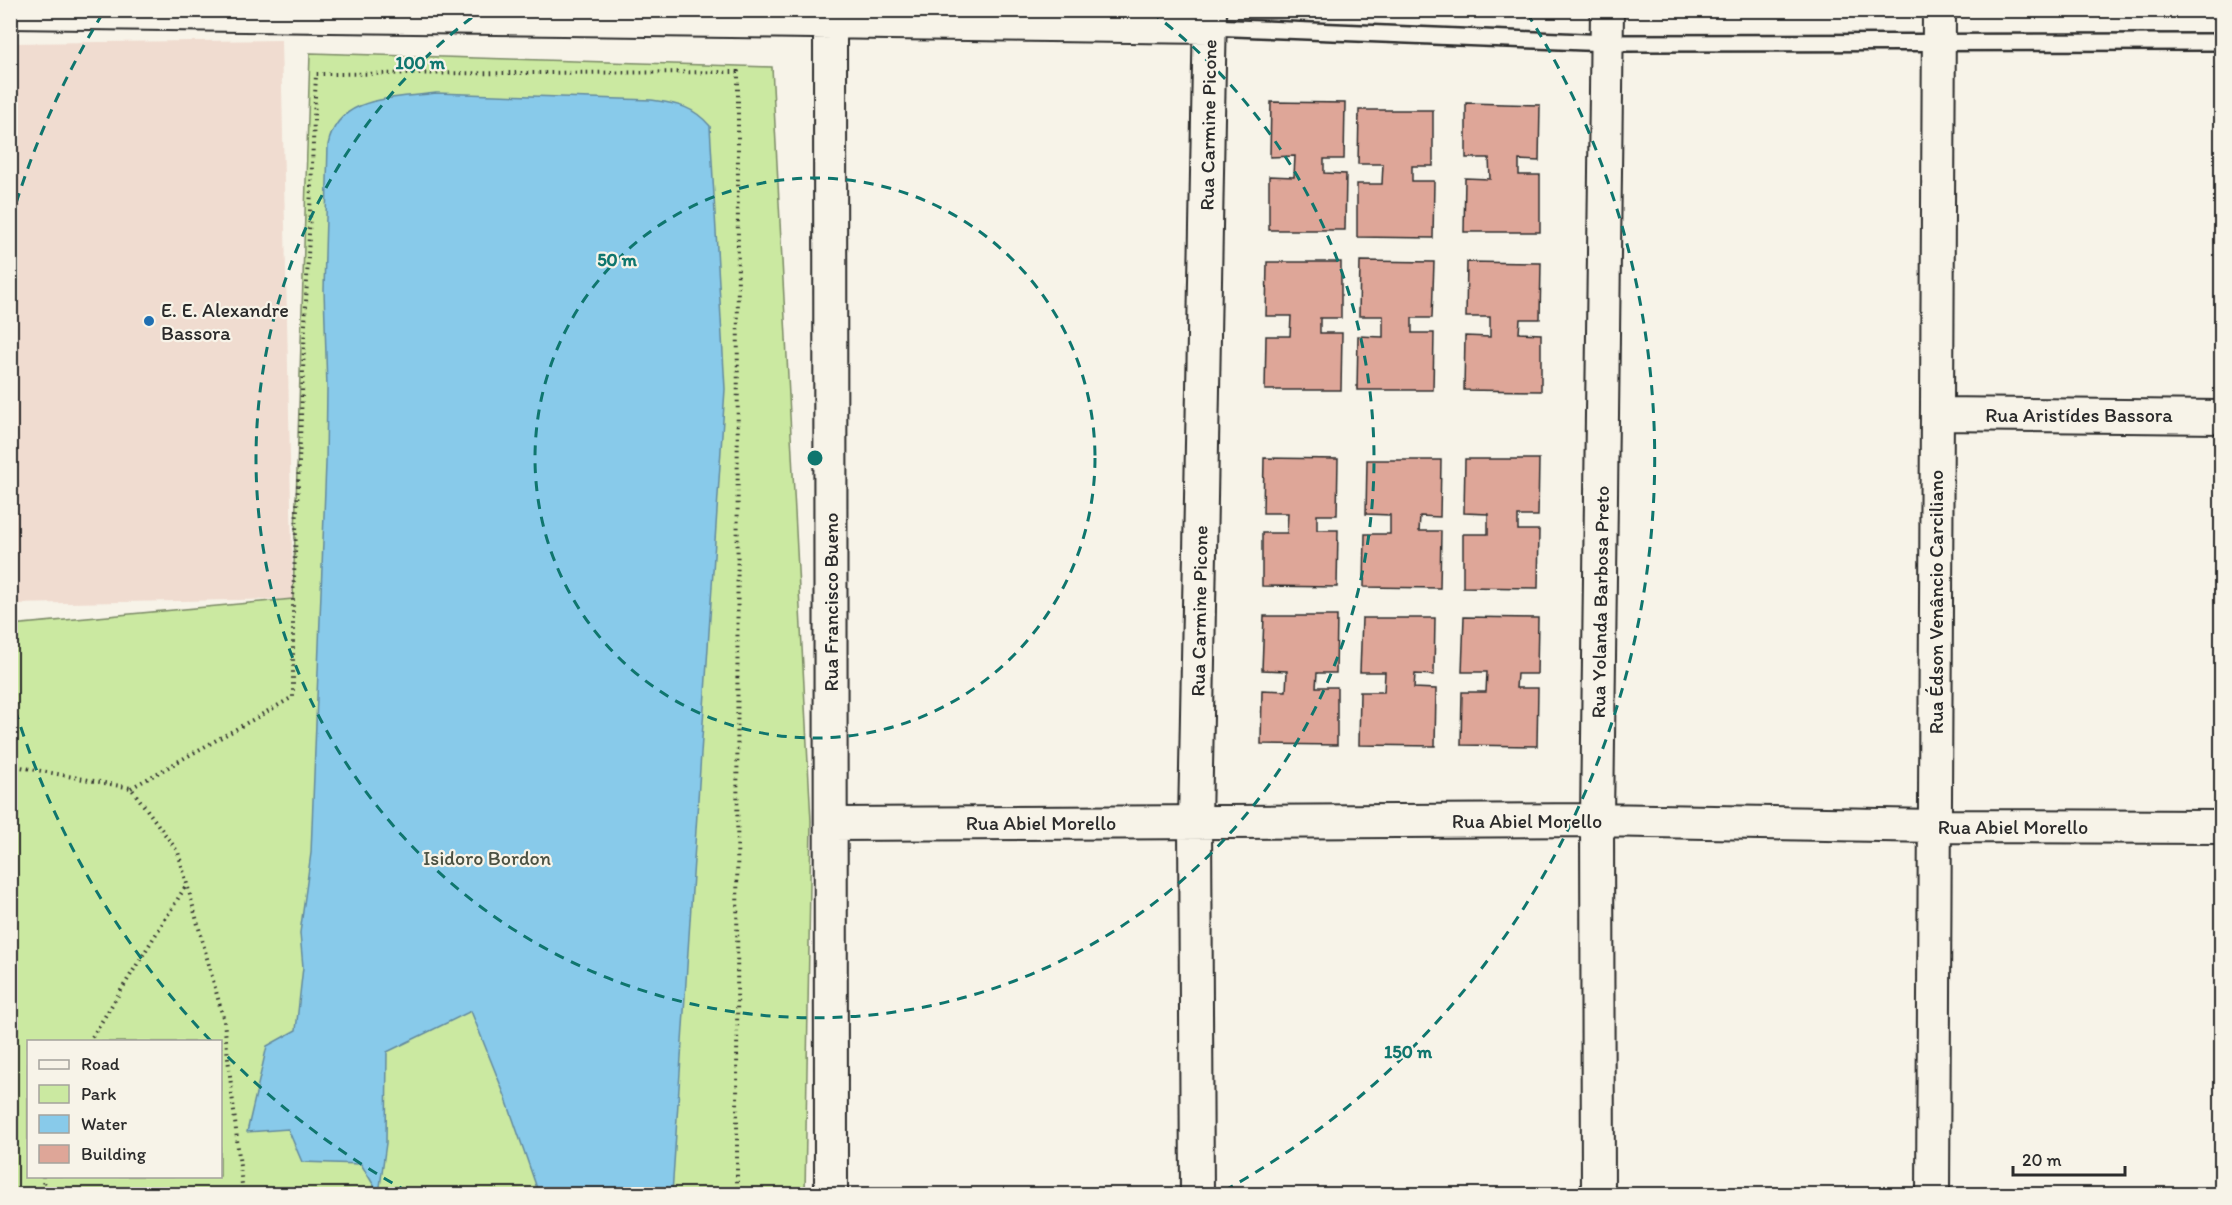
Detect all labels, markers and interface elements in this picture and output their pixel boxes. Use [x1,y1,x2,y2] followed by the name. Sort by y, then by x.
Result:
[1195,39,1221,211] street label: Rua Carmine Picone
[395,52,446,74] text: 100 m
[597,249,638,271] text: 50 m
[161,298,289,345] place label: E. E. Alexandre Bassora
[142,314,156,328] marker: E. E. Alexandre Bassora
[1985,403,2173,427] street label: Rua Aristídes Bassora
[805,448,825,468] centre of rings
[1924,470,1948,734] street label: Rua Édson Venâncio Carciliano
[1586,485,1614,719] street label: Rua Yolanda Barbosa Preto
[819,512,843,692] street label: Rua Francisco Bueno
[1186,525,1212,697] street label: Rua Carmine Picone
[1452,809,1602,833] street label: Rua Abiel Morello
[966,811,1116,835] street label: Rua Abiel Morello
[1938,815,2088,839] street label: Rua Abiel Morello
[423,846,551,870] park label: Isidoro Bordon
[27,1040,222,1178] legend
[1384,1041,1433,1063] text: 150 m
[81,1053,120,1075] text: Road
[81,1083,116,1105] text: Park
[81,1113,127,1135] text: Water
[2013,1139,2126,1177] scale bar
[81,1143,147,1165] text: Building
[2022,1149,2062,1171] text: 20 m

